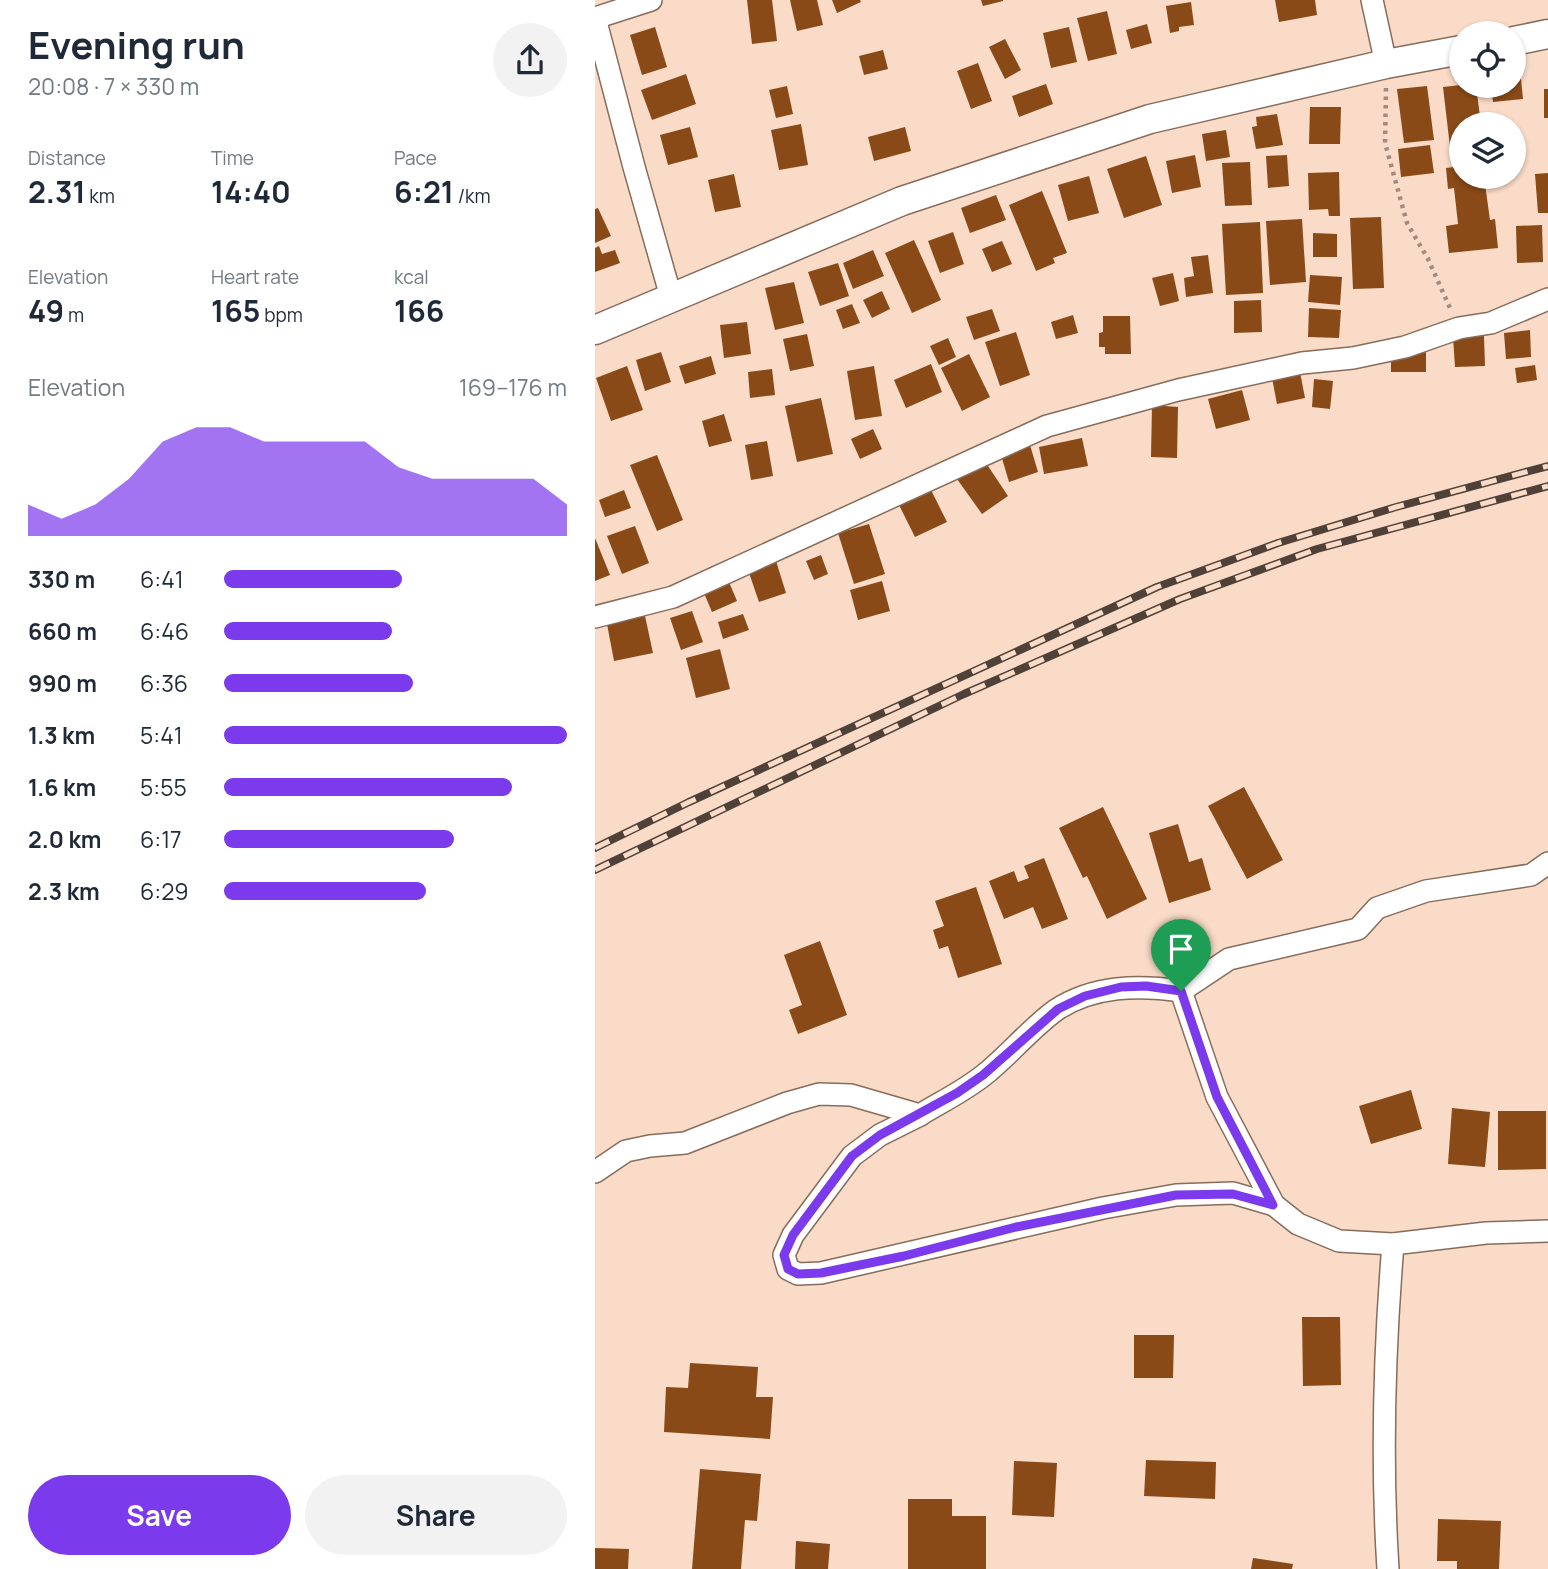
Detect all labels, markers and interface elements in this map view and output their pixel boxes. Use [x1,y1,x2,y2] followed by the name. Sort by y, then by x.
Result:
[28,18,245,70] text: Evening run
[1449,21,1526,189] map controls
[1449,21,1526,98] button: locate
[493,23,567,97] button: share
[28,70,199,102] text: 20:08 · 7 × 330 m
[1449,112,1526,189] button: layers
[28,145,106,171] text: Distance
[211,145,254,171] text: Time
[394,145,437,171] text: Pace
[28,171,86,212] text: 2.31
[211,171,291,212] text: 14:40
[394,171,454,212] text: 6:21
[86,183,115,209] text: km
[454,183,491,209] text: /km
[28,264,108,290] text: Elevation
[211,264,299,290] text: Heart rate
[394,264,429,290] text: kcal
[28,290,64,331] text: 49
[211,290,260,331] text: 165
[394,290,444,331] text: 166
[64,302,84,328] text: m
[260,302,303,328] text: bpm
[28,371,125,403] text: Elevation
[459,371,567,403] text: 169–176 m
[28,563,95,595] text: 330 m
[140,563,184,595] text: 6:41
[28,615,97,647] text: 660 m
[140,615,189,647] text: 6:46
[28,667,97,699] text: 990 m
[140,667,188,699] text: 6:36
[28,719,95,751] text: 1.3 km
[140,719,183,751] text: 5:41
[28,771,96,803] text: 1.6 km
[140,771,187,803] text: 5:55
[28,823,101,855] text: 2.0 km
[140,823,182,855] text: 6:17
[28,875,100,907] text: 2.3 km
[140,875,189,907] text: 6:29
[1151,919,1211,991] pin
[1162,930,1200,968] icon: arrive
[28,1475,291,1555] button: Save
[305,1475,567,1555] button: Share

